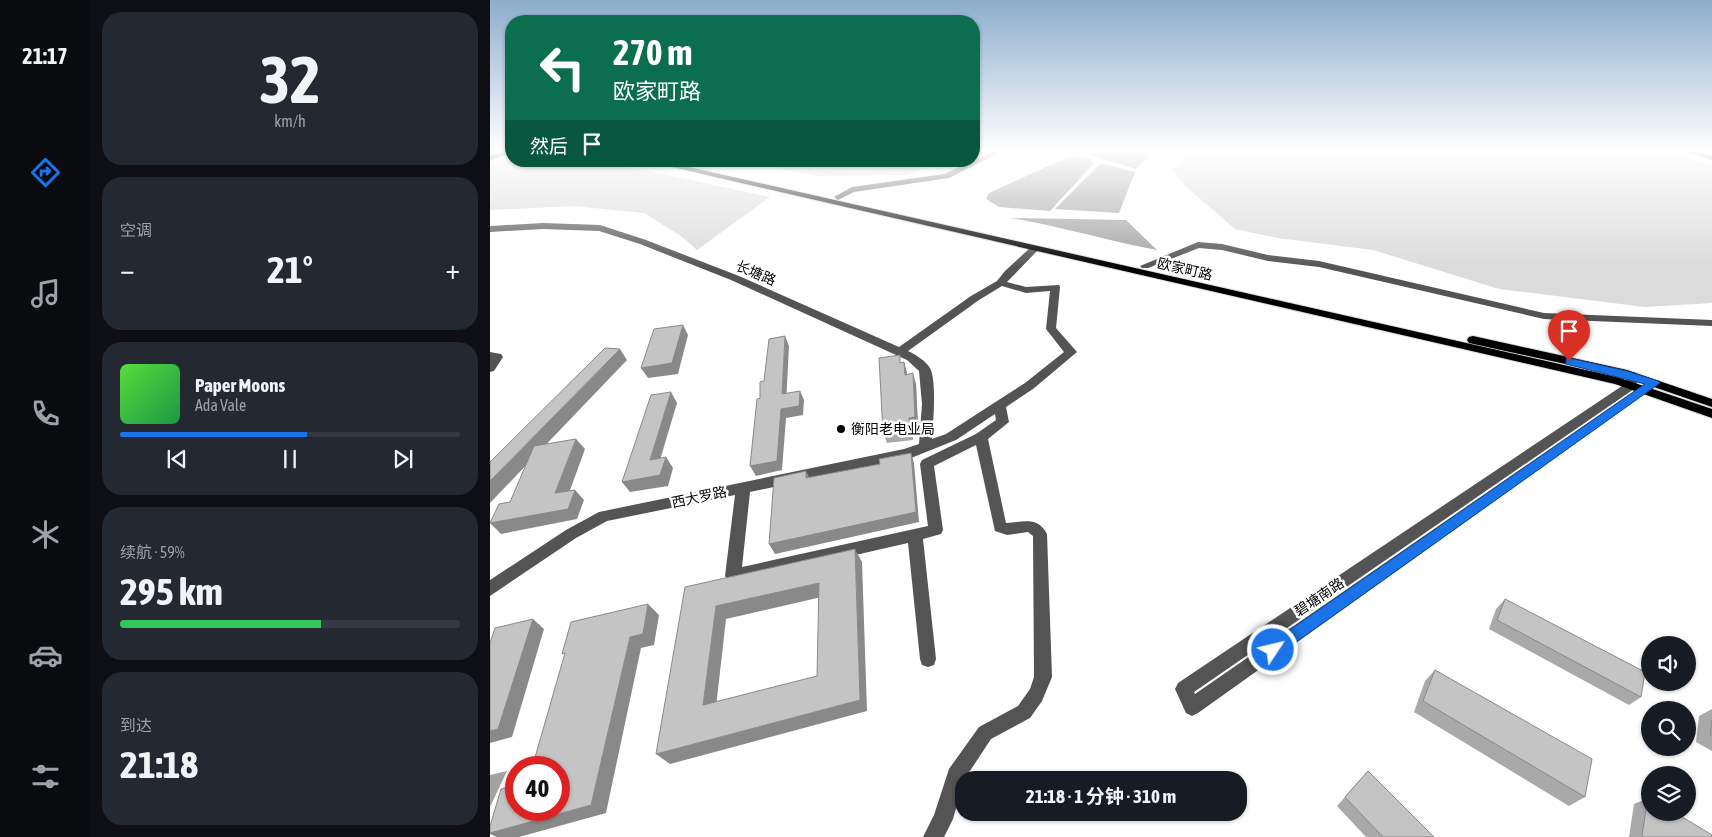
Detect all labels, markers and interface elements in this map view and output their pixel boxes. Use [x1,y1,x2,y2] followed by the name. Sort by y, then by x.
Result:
[613,32,692,72] text: 270 m
[530,35,595,100] icon: left
[259,42,321,117] text: 32
[22,43,68,69] text: 21:17
[613,78,701,104] text: 欧家町路
[274,112,306,130] text: km/h
[578,130,606,158] icon: arrive
[530,135,568,157] text: 然后
[28,155,63,190] icon: directions
[120,221,152,239] text: 空调
[267,248,313,291] text: 21°
[120,253,135,285] text: −
[445,253,460,285] text: +
[1156,255,1214,283] street label: 欧家町路
[734,257,778,289] street label: 长塘路
[28,276,63,311] icon: music
[1548,310,1590,361] pin
[1555,317,1583,345] icon: arrive
[195,374,285,396] text: Paper Moons
[28,396,63,431] icon: phone
[195,396,246,414] text: Ada Vale
[851,421,935,437] place label: 衡阳老电业局
[835,423,847,435] marker: 衡阳老电业局
[163,445,191,473] icon: previous
[276,445,304,473] icon: pause
[389,445,417,473] icon: next
[670,483,728,511] street label: 西大罗路
[28,517,63,552] icon: climate
[120,543,185,561] text: 续航 · 59%
[120,570,223,613] text: 295 km
[1291,575,1347,619] street label: 碧塘南路
[1246,623,1298,675] position arrow
[1641,636,1696,821] map controls
[1641,636,1696,691] button: sound
[28,638,63,673] icon: car
[1641,701,1696,756] button: search
[120,716,152,734] text: 到达
[120,743,198,786] text: 21:18
[505,756,570,821] speed limit sign: 40
[28,759,63,794] icon: filters
[1641,766,1696,821] button: layers
[1026,785,1176,807] text: 21:18 · 1 分钟 · 310 m

